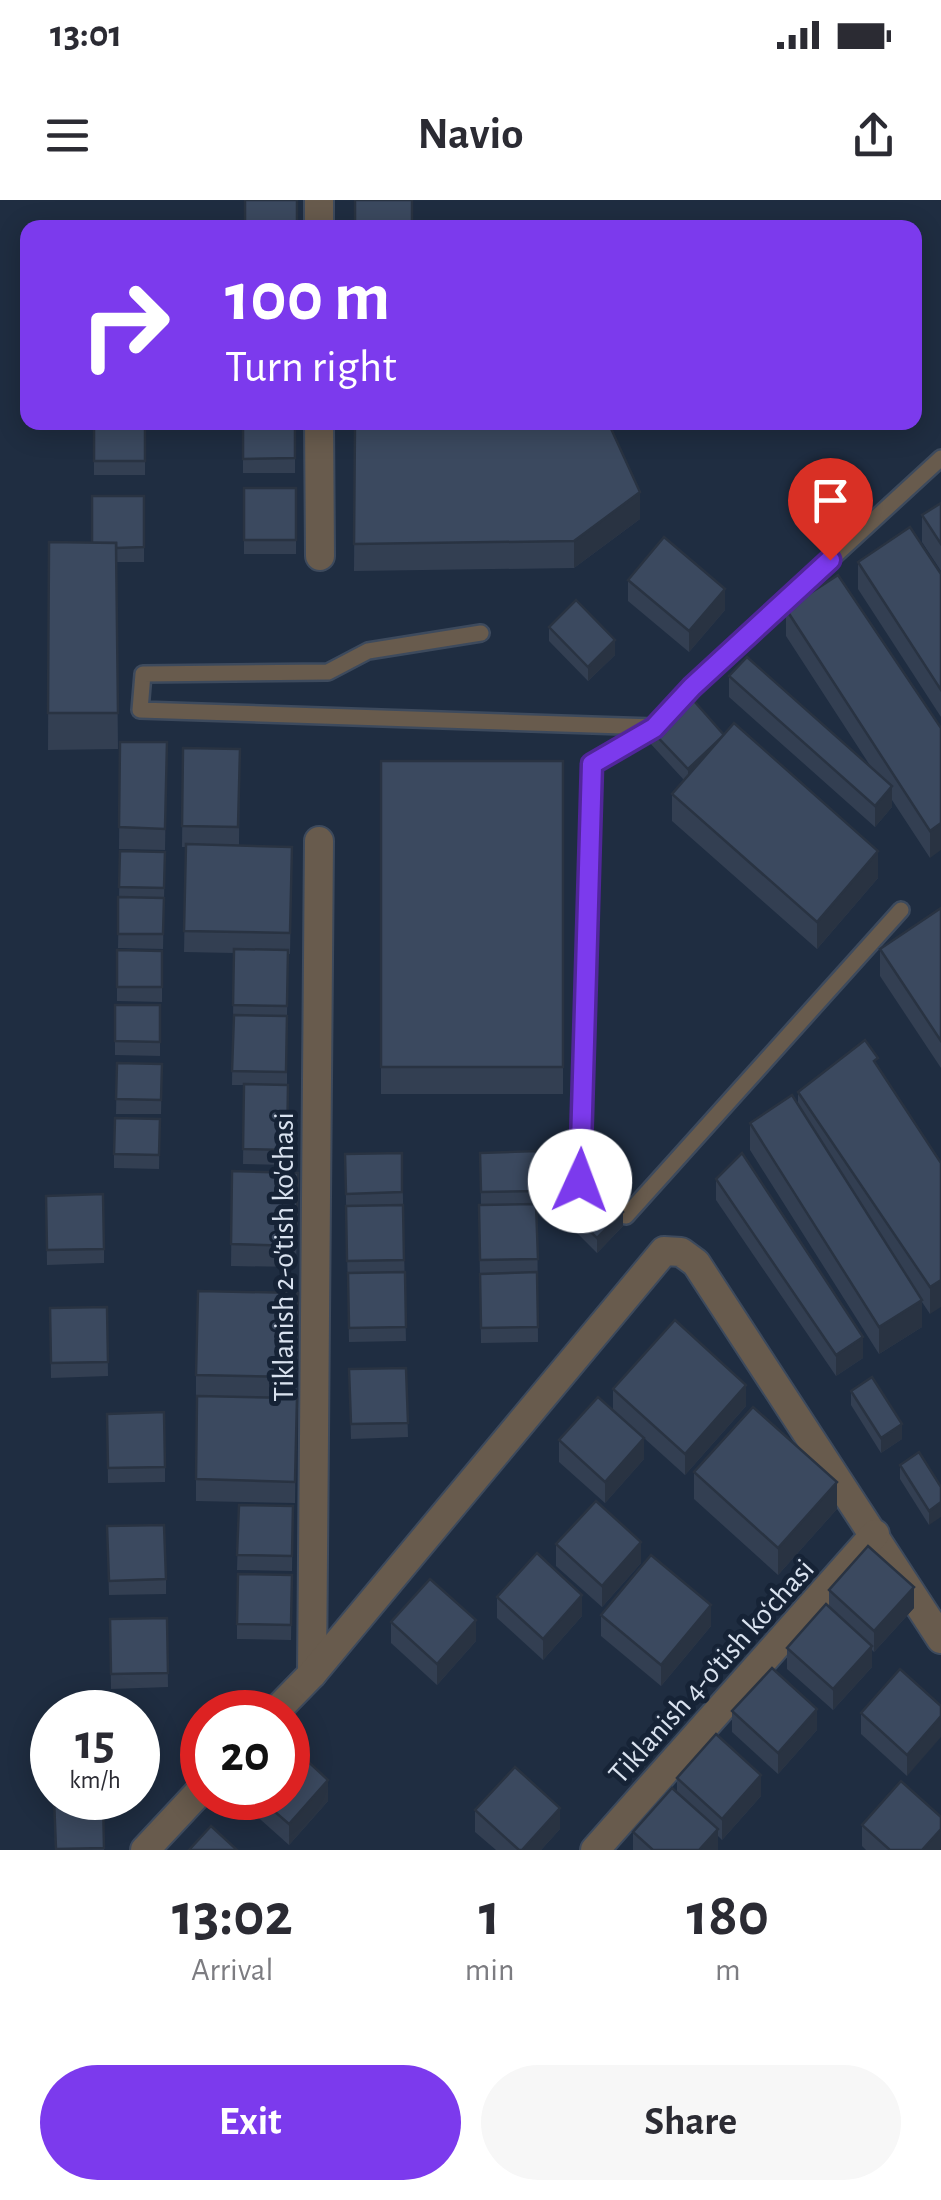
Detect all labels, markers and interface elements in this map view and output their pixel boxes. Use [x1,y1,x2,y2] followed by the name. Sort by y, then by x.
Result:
[50,16,122,54] text: 13:01
[40,108,95,163] icon: menu
[846,108,901,163] icon: share
[418,112,523,157] text: Navio
[60,260,190,390] icon: right
[225,263,390,333] text: 100 m
[225,345,397,390] text: Turn right
[788,458,873,561] pin
[803,473,858,528] icon: arrive
[269,1112,299,1402] street label: Tiklanish 2-o'tish ko'chasi
[528,1129,632,1233] position arrow
[604,1554,820,1790] street label: Tiklanish 4-o'tish ko‘chasi
[180,1690,310,1820] speed limit sign: 20
[75,1718,115,1768] text: 15
[69,1768,121,1793] text: km/h
[172,1886,293,1946] text: 13:02
[479,1886,500,1946] text: 1
[687,1886,769,1946] text: 180
[191,1954,273,1986] text: Arrival
[465,1954,515,1986] text: min
[715,1954,741,1986] text: m
[40,2065,461,2180] button: Exit
[481,2065,901,2180] button: Share

